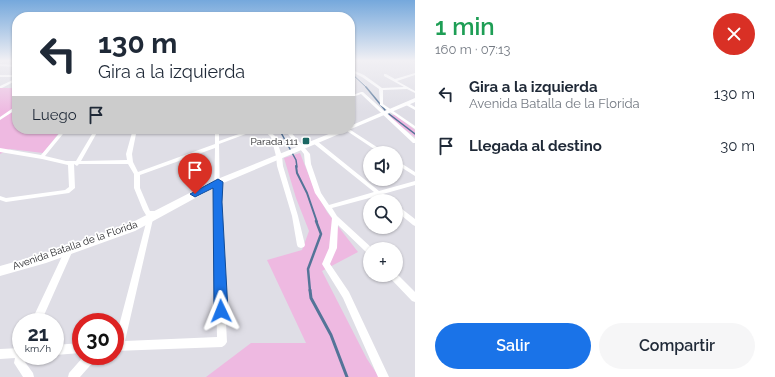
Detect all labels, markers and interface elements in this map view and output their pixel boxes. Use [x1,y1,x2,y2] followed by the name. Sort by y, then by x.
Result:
[435,12,495,41] text: 1 min
[713,13,755,55] button: close
[98,27,177,60] text: 130 m
[32,28,84,80] icon: left
[435,42,510,57] text: 160 m · 07:13
[98,61,245,82] text: Gira a la izquierda
[469,78,598,96] text: Gira a la izquierda
[435,83,457,105] icon: left
[714,85,755,103] text: 130 m
[469,96,640,111] text: Avenida Batalla de la Florida
[85,104,107,126] icon: arrive
[32,106,77,124] text: Luego
[435,135,457,157] icon: arrive
[250,136,299,147] place label: Parada 111
[301,136,311,146] marker: Parada 111
[469,137,602,155] text: Llegada al destino
[720,137,755,155] text: 30 m
[363,146,403,282] map controls
[363,146,403,186] button: sound
[178,153,212,194] pin
[184,159,206,181] icon: arrive
[363,194,403,234] button: search
[11,218,139,272] street label: Avenida Batalla de la Florida
[363,242,403,282] button: +
[200,290,242,332] position arrow
[72,313,124,365] speed limit sign: 30
[27,322,49,346] text: 21
[435,323,591,369] button: Salir
[599,323,755,369] button: Compartir
[25,343,51,354] text: km/h

